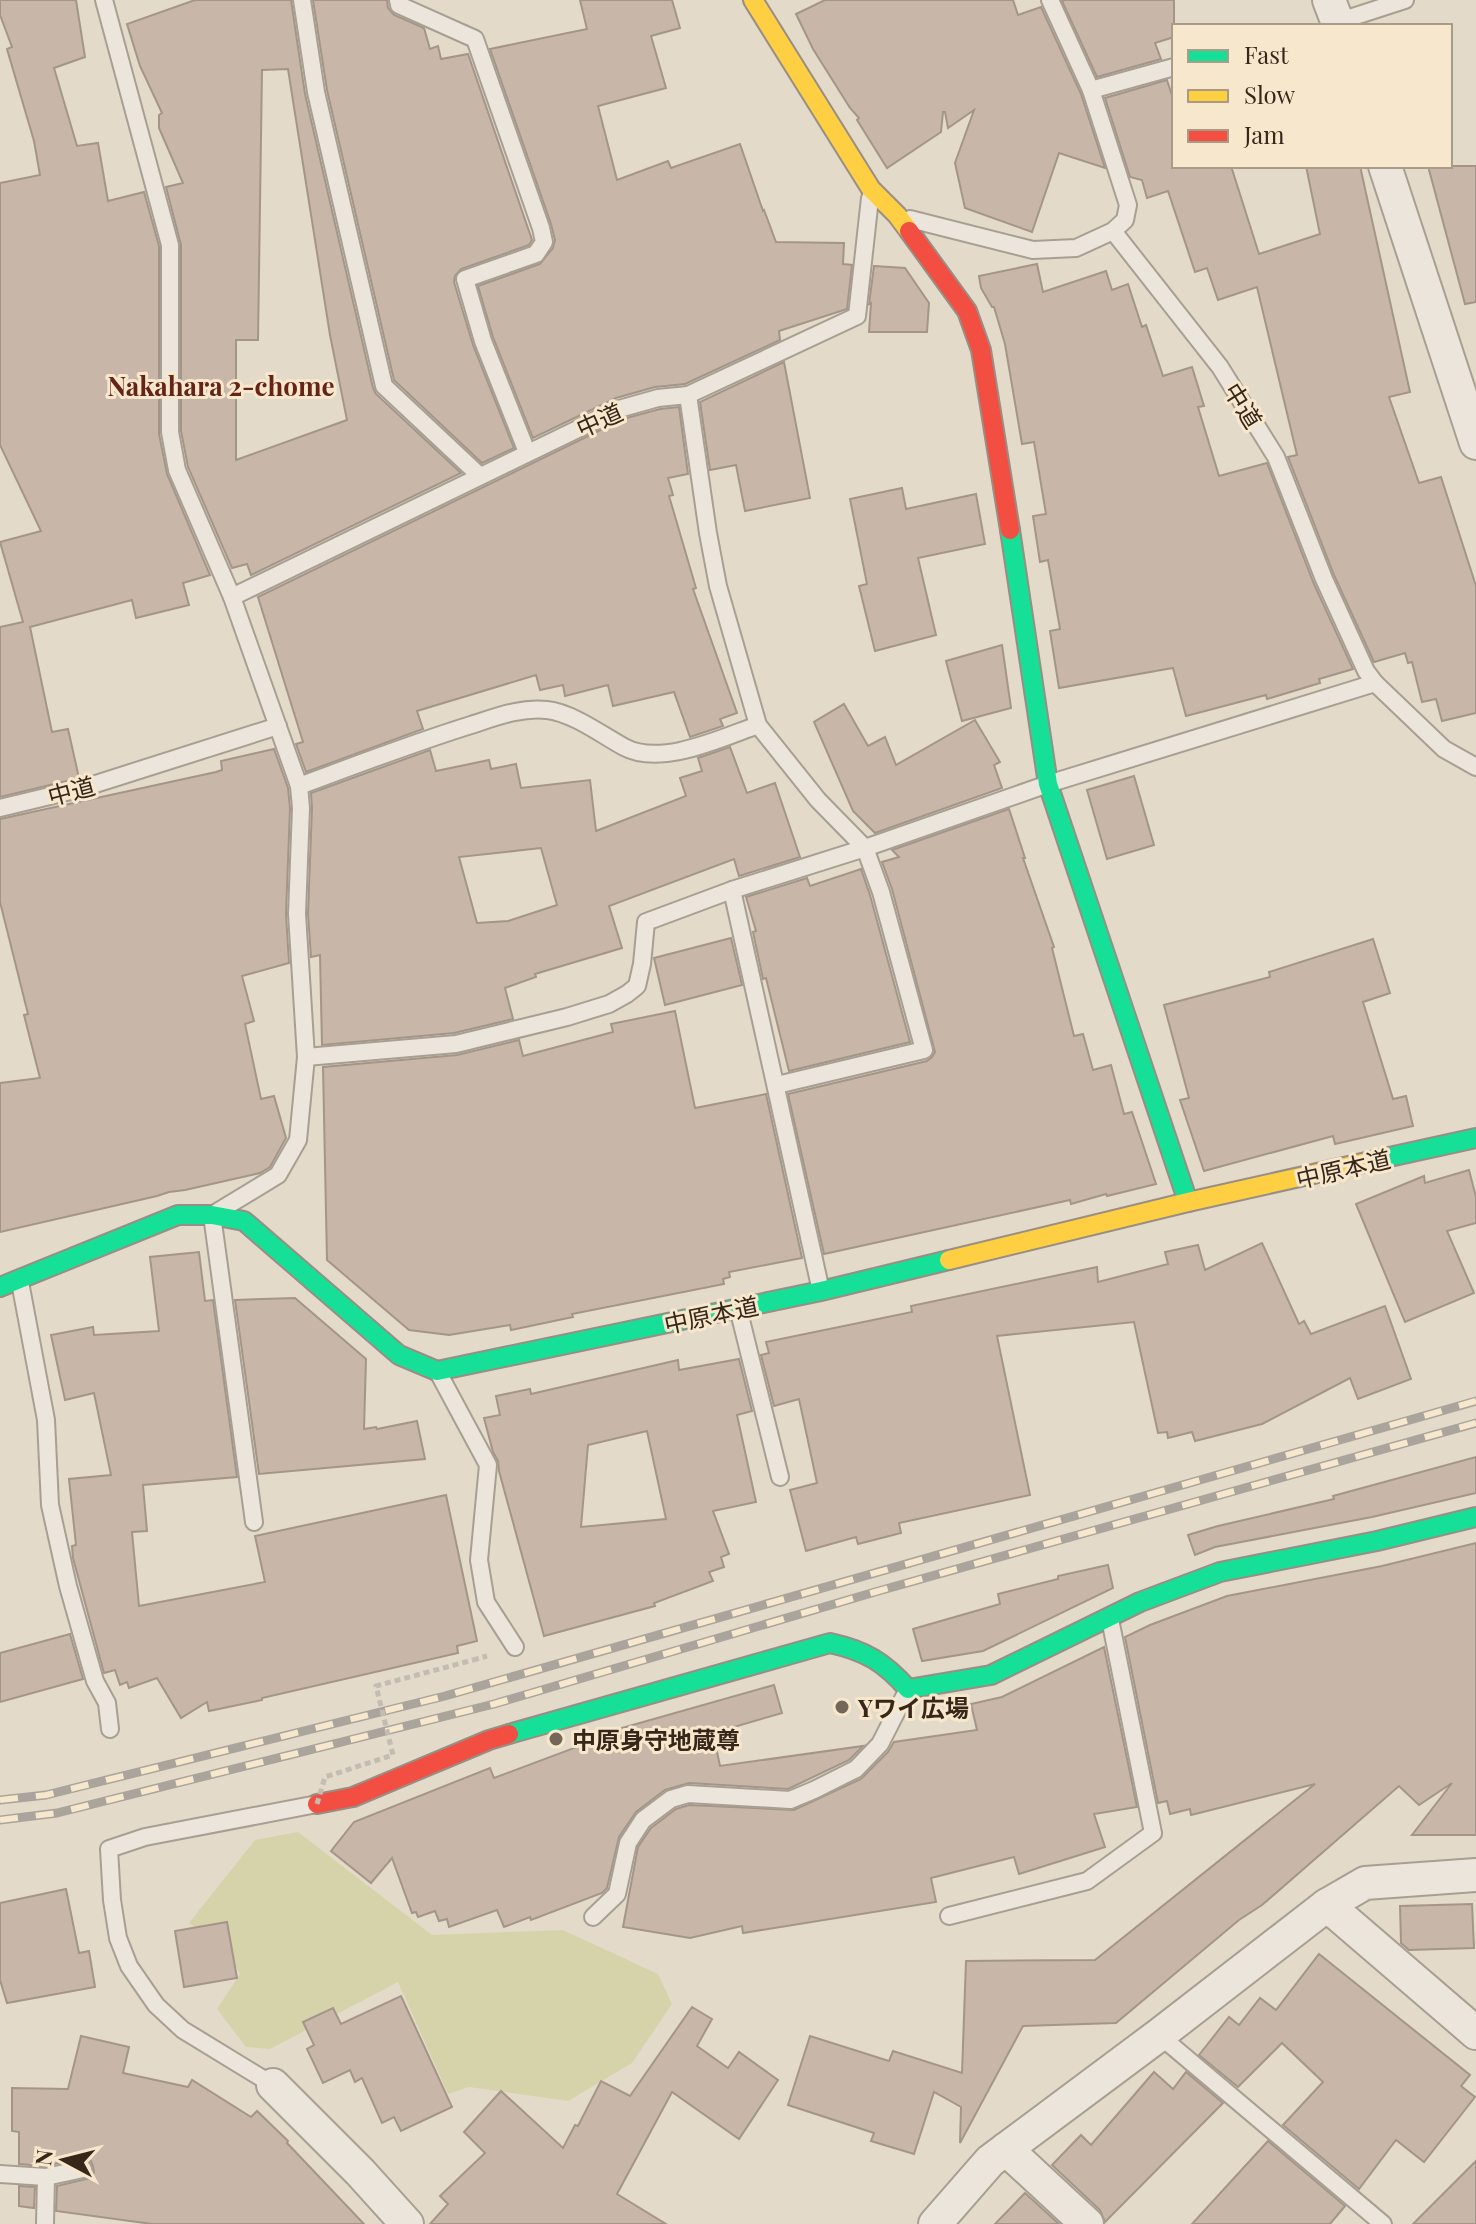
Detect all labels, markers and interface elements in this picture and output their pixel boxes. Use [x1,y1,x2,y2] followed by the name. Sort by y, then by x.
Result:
[1172,24,1452,168] legend
[1244,38,1289,70] text: Fast
[1244,78,1296,110] text: Slow
[1243,118,1285,150] text: Jam
[107,368,335,403] district label: Nakahara 2-chome
[1218,376,1270,434] street label: 中道
[571,395,627,443] street label: 中道
[44,768,98,812] street label: 中道
[1293,1142,1393,1194] street label: 中原本道
[661,1288,761,1340] street label: 中原本道
[857,1691,969,1723] place label: Yワイ広場
[833,1698,851,1716] marker: Yワイ広場
[572,1723,740,1755] place label: 中原身守地蔵尊
[547,1730,565,1748] marker: 中原身守地蔵尊
[24,2120,104,2200] north arrow
[27,2148,59,2167] text: N

